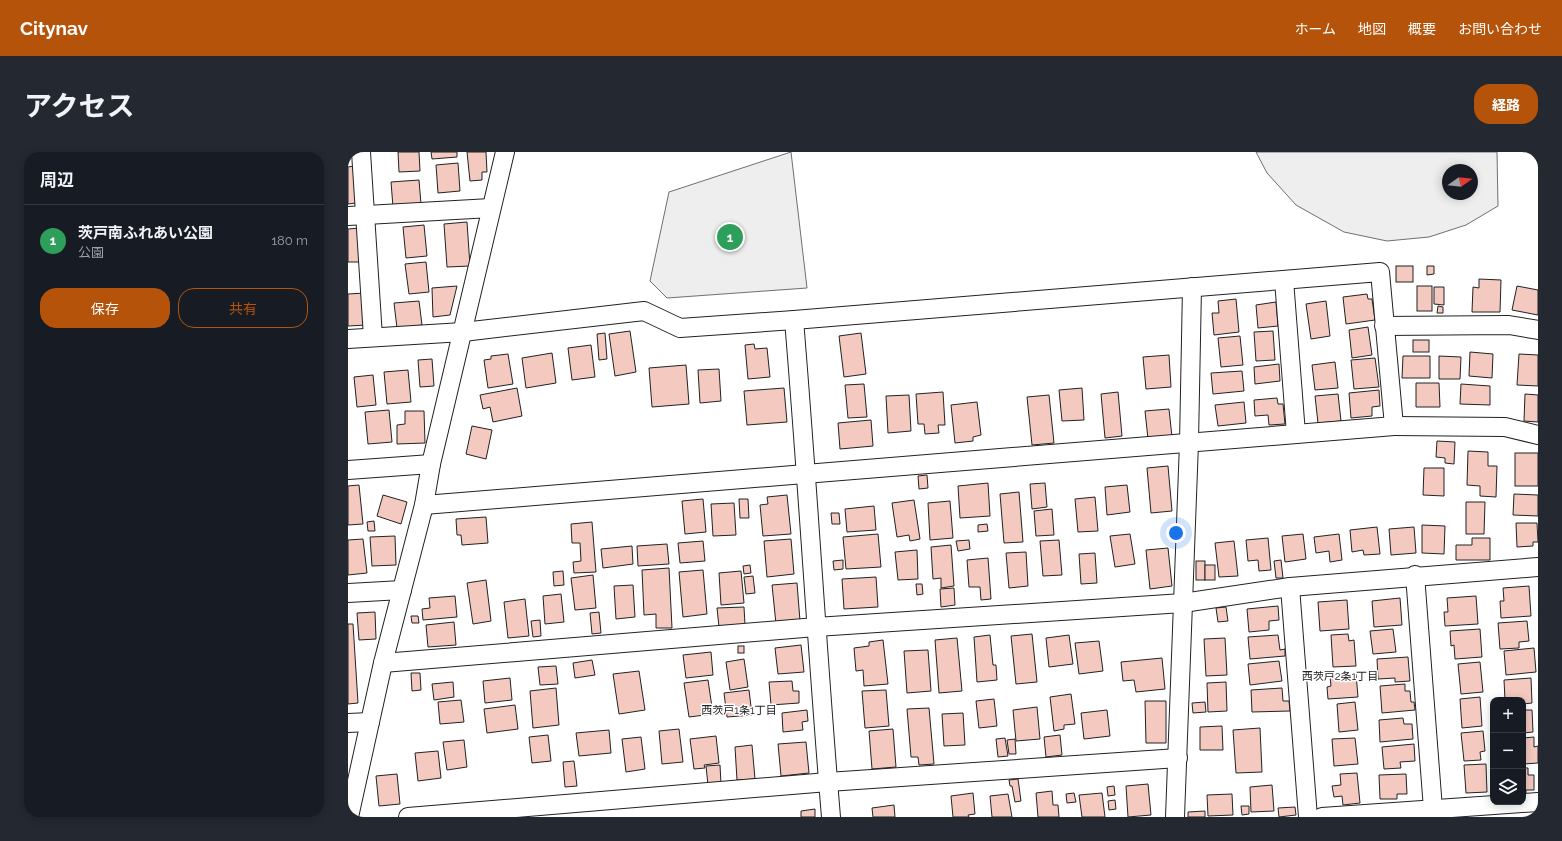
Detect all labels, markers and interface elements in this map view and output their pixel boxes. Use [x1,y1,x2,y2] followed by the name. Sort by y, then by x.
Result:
[20,17,88,39] text: Citynav
[1294,21,1336,37] text: ホーム
[1358,21,1386,37] text: 地図
[1408,21,1436,37] text: 概要
[1458,21,1542,37] text: お問い合わせ
[1474,84,1538,124] button: 経路
[24,90,135,123] text: アクセス
[1442,164,1478,200] north arrow
[40,170,74,190] text: 周辺
[717,222,743,252] pin: 1
[78,224,213,242] text: 茨戸南ふれあい公園
[50,233,56,248] text: 1
[272,233,308,248] text: 180 m
[78,245,104,260] text: 公園
[40,288,170,328] button: 保存
[178,288,308,328] button: 共有
[1166,523,1186,543] your location
[1302,670,1378,683] district label: 西茨戸2条1丁目
[1490,697,1526,805] map controls
[1490,697,1526,733] button: +
[701,704,777,717] district label: 西茨戸1条1丁目
[1490,733,1526,769] button: −
[1490,769,1526,805] button: layers

